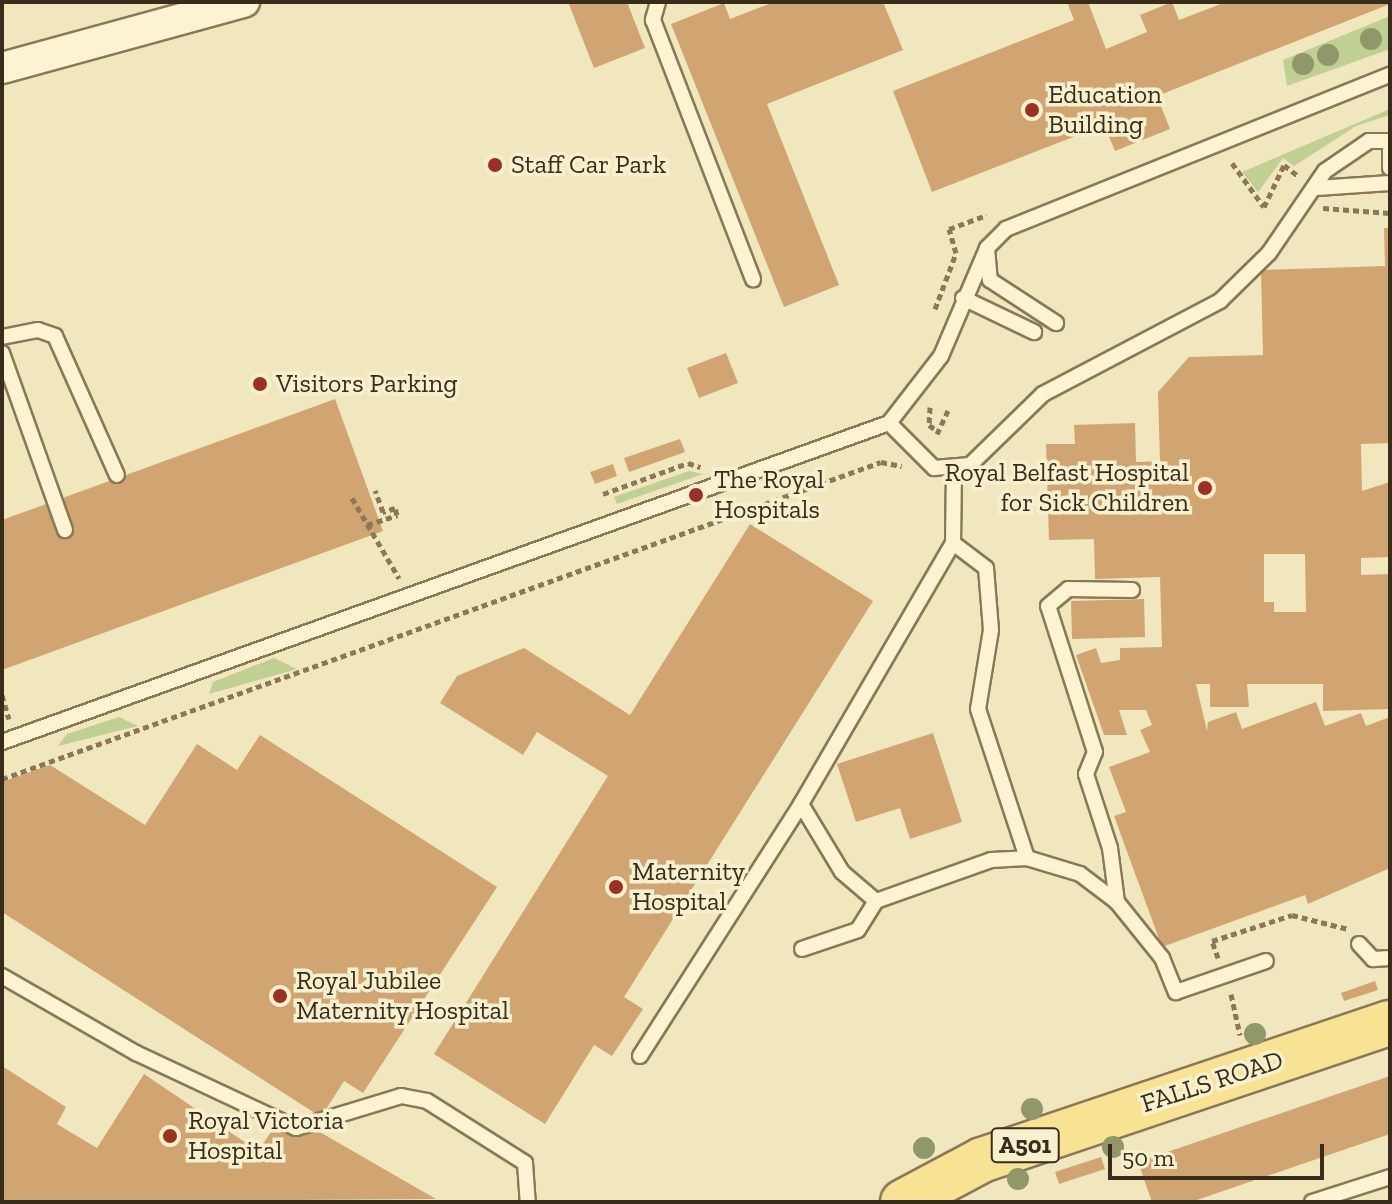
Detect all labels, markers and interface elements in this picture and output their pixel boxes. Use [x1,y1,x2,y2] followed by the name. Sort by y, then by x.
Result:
[1048,79,1162,140] place label: Education Building
[1023,101,1041,119] marker: Education Building
[511,149,667,181] place label: Staff Car Park
[486,156,504,174] marker: Staff Car Park
[276,368,458,400] place label: Visitors Parking
[251,375,269,393] marker: Visitors Parking
[945,457,1189,518] place label: Royal Belfast Hospital for Sick Children
[714,464,824,526] place label: The Royal Hospitals
[1196,479,1214,497] marker: Royal Belfast Hospital for Sick Children
[685,484,707,506] marker: The Royal Hospitals
[632,856,745,918] place label: Maternity Hospital
[607,878,625,896] marker: Maternity Hospital
[296,965,509,1026] place label: Royal Jubilee Maternity Hospital
[271,987,289,1005] marker: Royal Jubilee Maternity Hospital
[1137,1044,1287,1120] street label: FALLS ROAD
[188,1105,345,1166] place label: Royal Victoria Hospital
[159,1125,181,1147] marker: Royal Victoria Hospital
[989,1125,1061,1165] road number: A501
[1112,1128,1328,1178] scale bar
[1122,1143,1174,1172] text: 50 m

